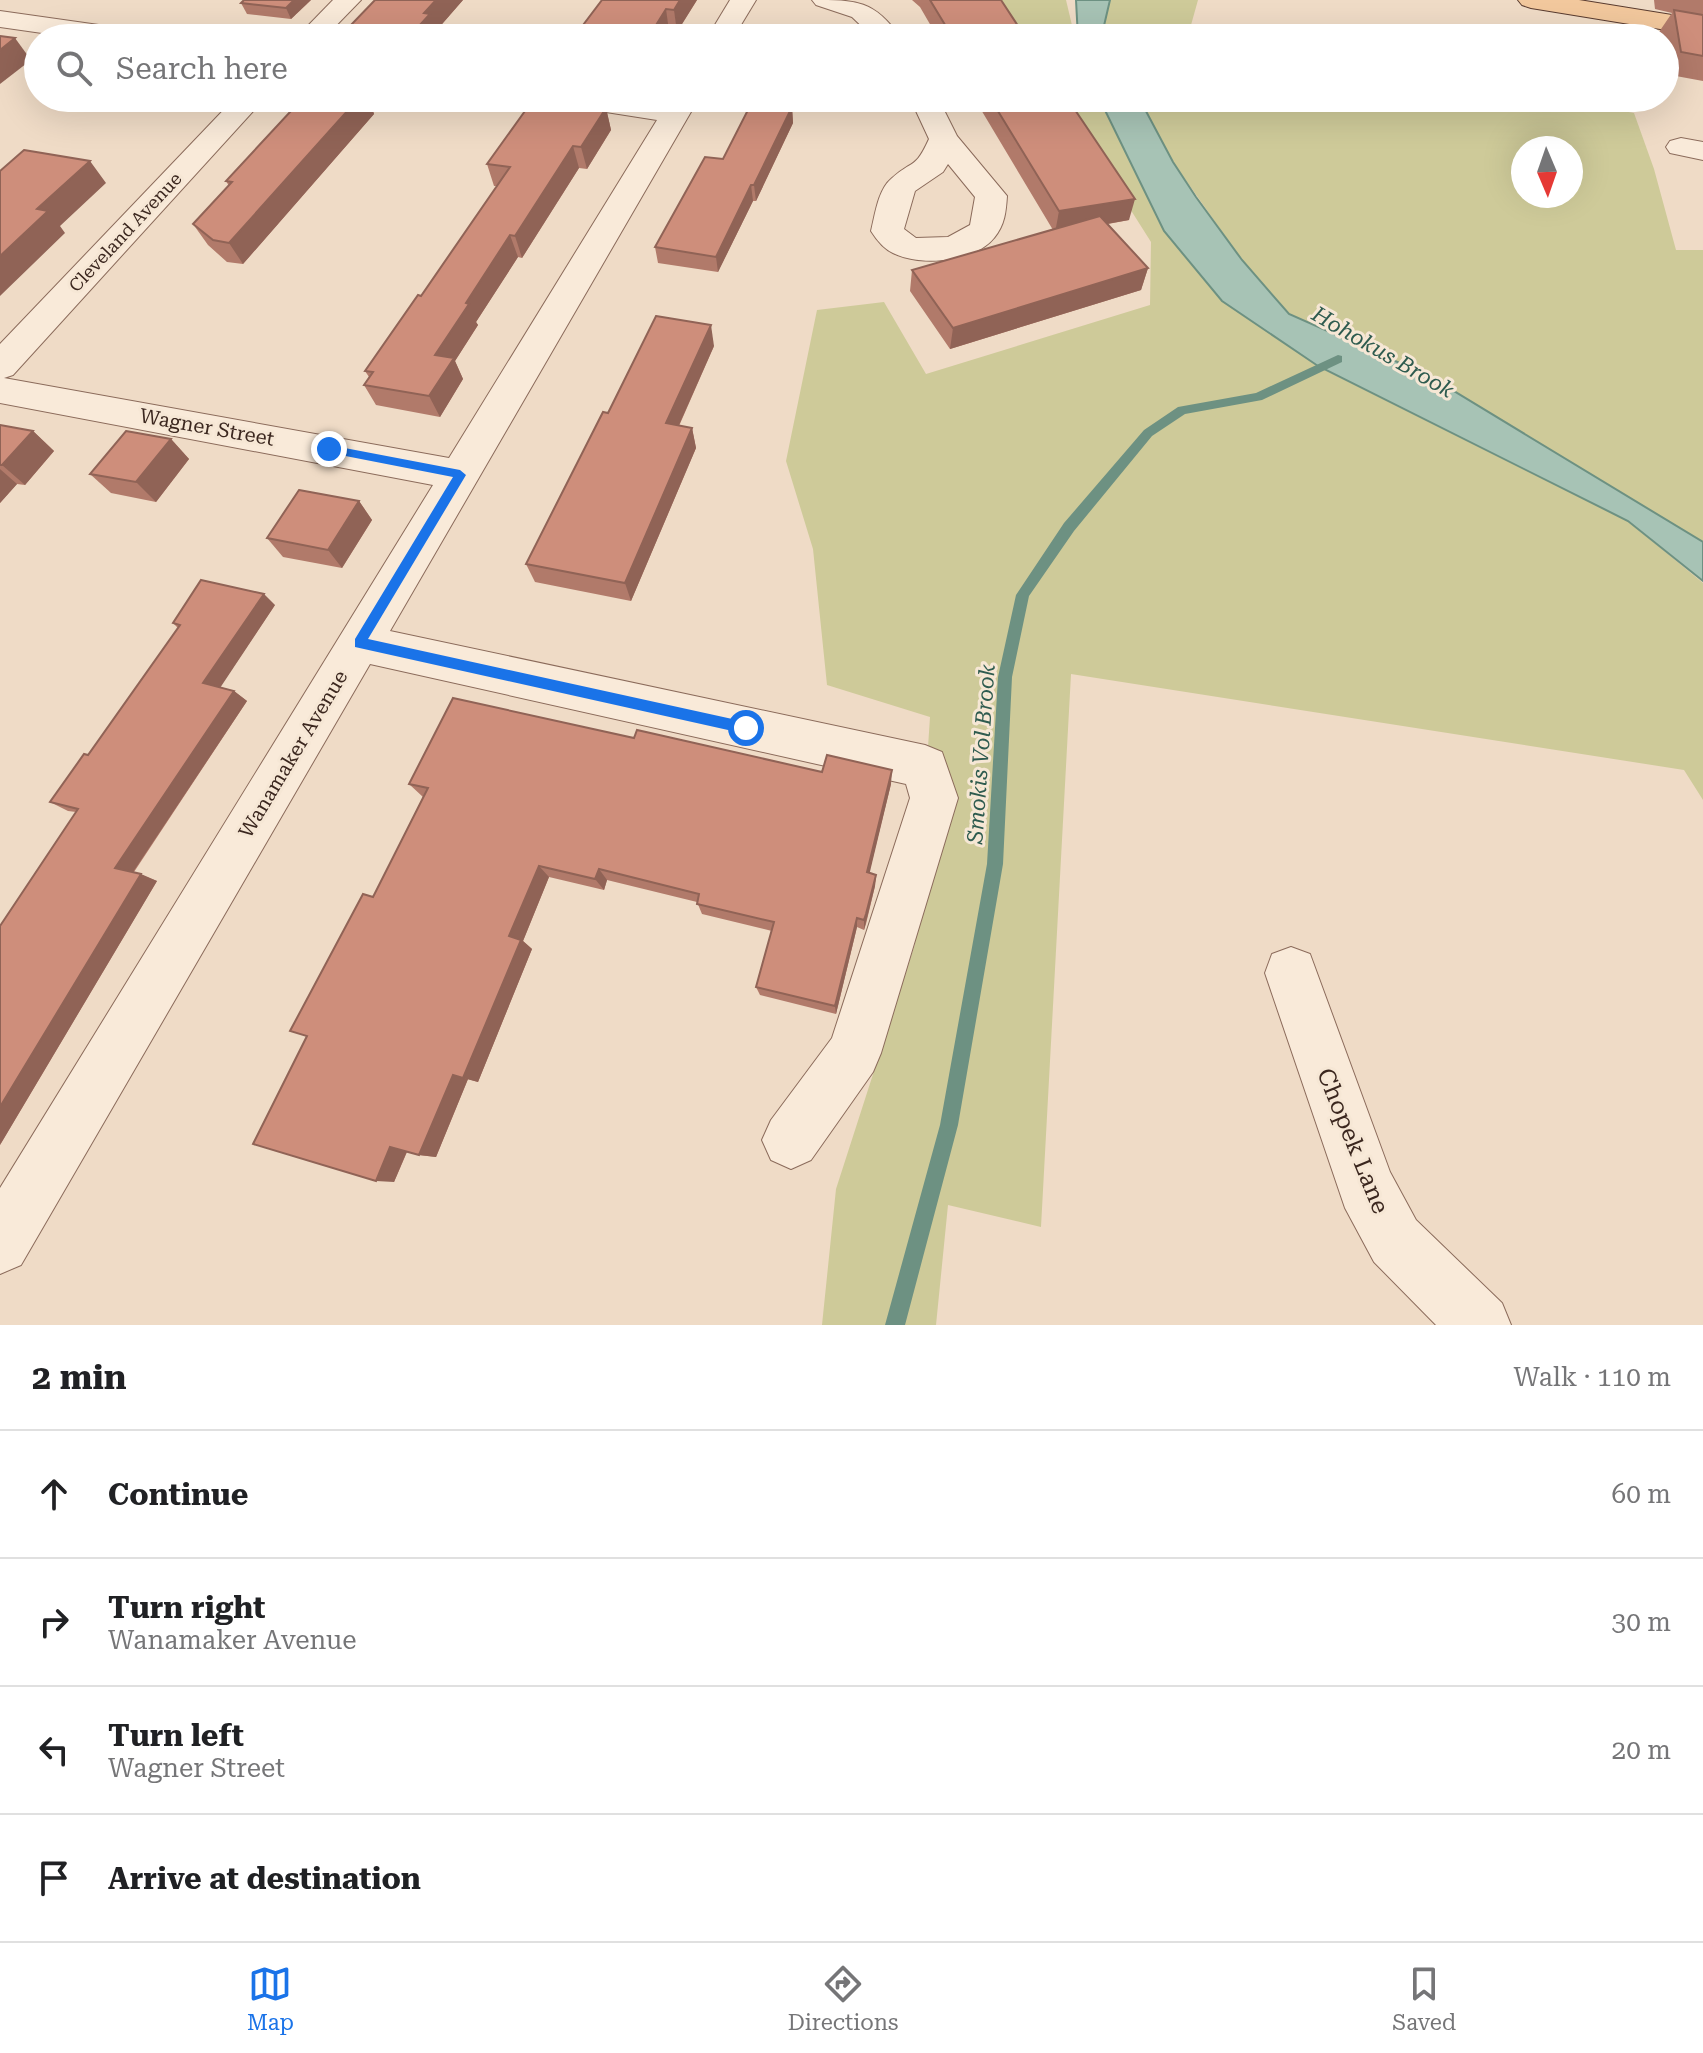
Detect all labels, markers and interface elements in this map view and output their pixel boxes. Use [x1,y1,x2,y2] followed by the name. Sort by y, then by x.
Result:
[24,24,1679,112] search box
[52,46,96,90] icon: search
[116,51,288,86] text: Search here
[1511,136,1583,208] north arrow
[64,168,186,296] street label: Cleveland Avenue
[1307,301,1458,403] water label: Hohokus Brook
[138,403,277,451] street label: Wagner Street
[311,431,347,467] route end
[962,663,1000,846] water label: Smokis Vol Brook
[233,666,353,842] street label: Wanamaker Avenue
[728,710,764,746] route start
[1311,1064,1395,1218] street label: Chopek Lane
[32,1357,127,1397] text: 2 min
[1513,1362,1671,1392] text: Walk · 110 m
[32,1472,76,1516] icon: ahead
[108,1477,248,1512] text: Continue
[1612,1479,1671,1509] text: 60 m
[108,1590,265,1625] text: Turn right
[32,1600,76,1644] icon: right
[1612,1607,1671,1637] text: 30 m
[108,1625,357,1655] text: Wanamaker Avenue
[108,1718,244,1753] text: Turn left
[32,1728,76,1772] icon: left
[1612,1735,1671,1765] text: 20 m
[108,1753,285,1783] text: Wagner Street
[32,1856,76,1900] icon: arrive
[108,1861,421,1896] text: Arrive at destination
[247,1962,294,2035] tab: Map
[788,1962,899,2035] tab: Directions
[1392,1962,1456,2035] tab: Saved

